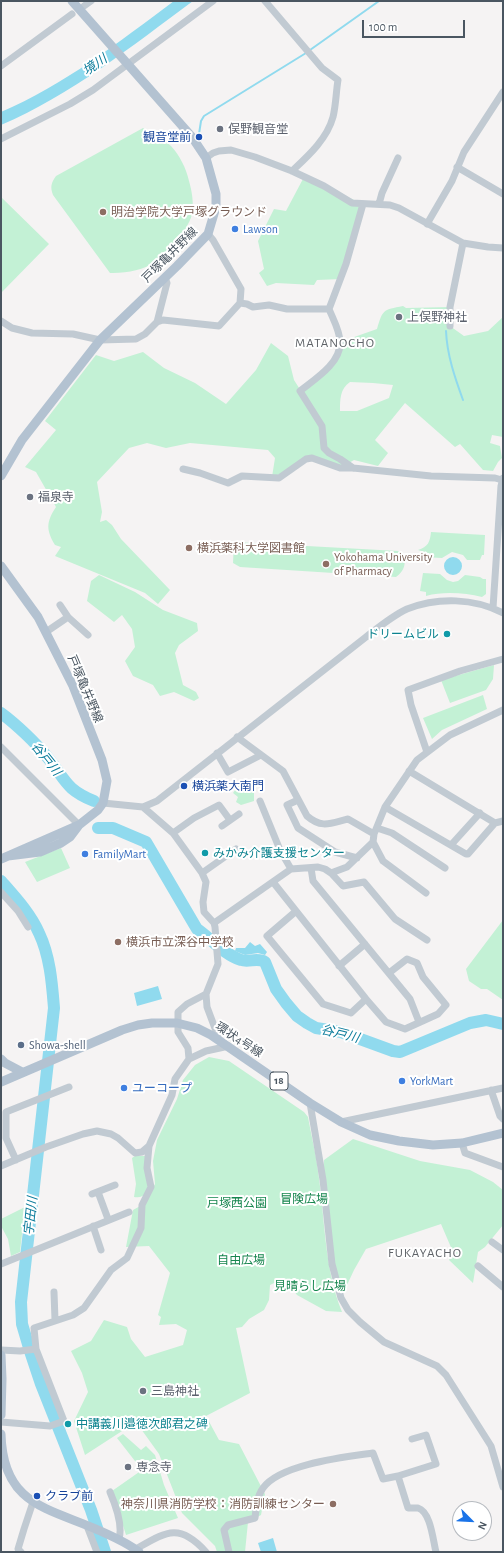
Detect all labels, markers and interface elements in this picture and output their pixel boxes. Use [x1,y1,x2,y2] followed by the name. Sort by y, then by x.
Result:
[364,12,467,38] scale bar
[369,21,397,33] text: 100 m
[80,51,110,79] water label: 境川
[228,122,288,136] place label: 俣野観音堂
[215,124,225,134] marker: 俣野観音堂
[143,130,191,144] place label: 観音堂前
[194,132,204,142] marker: 観音堂前
[111,205,267,219] place label: 明治学院大学戸塚グラウンド
[98,207,108,217] marker: 明治学院大学戸塚グラウンド
[243,222,278,236] place label: Lawson
[139,224,201,286] street label: 戸塚亀井野線
[230,224,240,234] marker: Lawson
[407,310,467,324] place label: 上俣野神社
[394,312,404,322] marker: 上俣野神社
[295,335,375,351] district label: MATANOCHO
[38,490,74,504] place label: 福泉寺
[25,492,35,502] marker: 福泉寺
[197,541,305,555] place label: 横浜薬科大学図書館
[184,543,194,553] marker: 横浜薬科大学図書館
[334,550,432,578] place label: Yokohama University of Pharmacy
[321,559,331,569] marker: Yokohama University of Pharmacy
[367,627,439,641] place label: ドリームビル
[442,629,452,639] marker: ドリームビル
[64,653,106,725] street label: 戸塚亀井野線
[28,739,64,779] water label: 谷戸川
[192,779,264,793] place label: 横浜薬大南門
[179,781,189,791] marker: 横浜薬大南門
[213,846,345,860] place label: みかみ介護支援センター
[93,847,146,861] place label: FamilyMart
[200,848,210,858] marker: みかみ介護支援センター
[80,849,90,859] marker: FamilyMart
[126,935,234,949] place label: 横浜市立深谷中学校
[113,937,123,947] marker: 横浜市立深谷中学校
[213,1019,265,1061] street label: 環状4号線
[319,1022,361,1046] water label: 谷戸川
[29,1038,86,1052] place label: Showa-shell
[16,1040,26,1050] marker: Showa-shell
[270,1072,288,1090] road number: 18
[410,1074,453,1088] place label: YorkMart
[397,1076,407,1086] marker: YorkMart
[132,1081,192,1095] place label: ユーコープ
[119,1083,129,1093] marker: ユーコープ
[280,1192,328,1206] park label: 冒険広場
[21,1196,41,1236] water label: 宇田川
[207,1196,267,1210] park label: 戸塚西公園
[388,1245,462,1261] district label: FUKAYACHO
[217,1253,265,1267] park label: 自由広場
[274,1279,346,1293] park label: 見晴らし広場
[151,1384,199,1398] place label: 三島神社
[138,1386,148,1396] marker: 三島神社
[76,1417,208,1431] place label: 中講義川邉徳次郎君之碑
[63,1419,73,1429] marker: 中講義川邉徳次郎君之碑
[136,1460,172,1474] place label: 専念寺
[123,1462,133,1472] marker: 専念寺
[45,1489,93,1503] place label: クラブ前
[32,1491,42,1501] marker: クラブ前
[121,1497,325,1511] place label: 神奈川県消防学校：消防訓練センター
[328,1499,338,1509] marker: 神奈川県消防学校：消防訓練センター
[452,1501,492,1541] north arrow
[476,1520,489,1531] text: N

